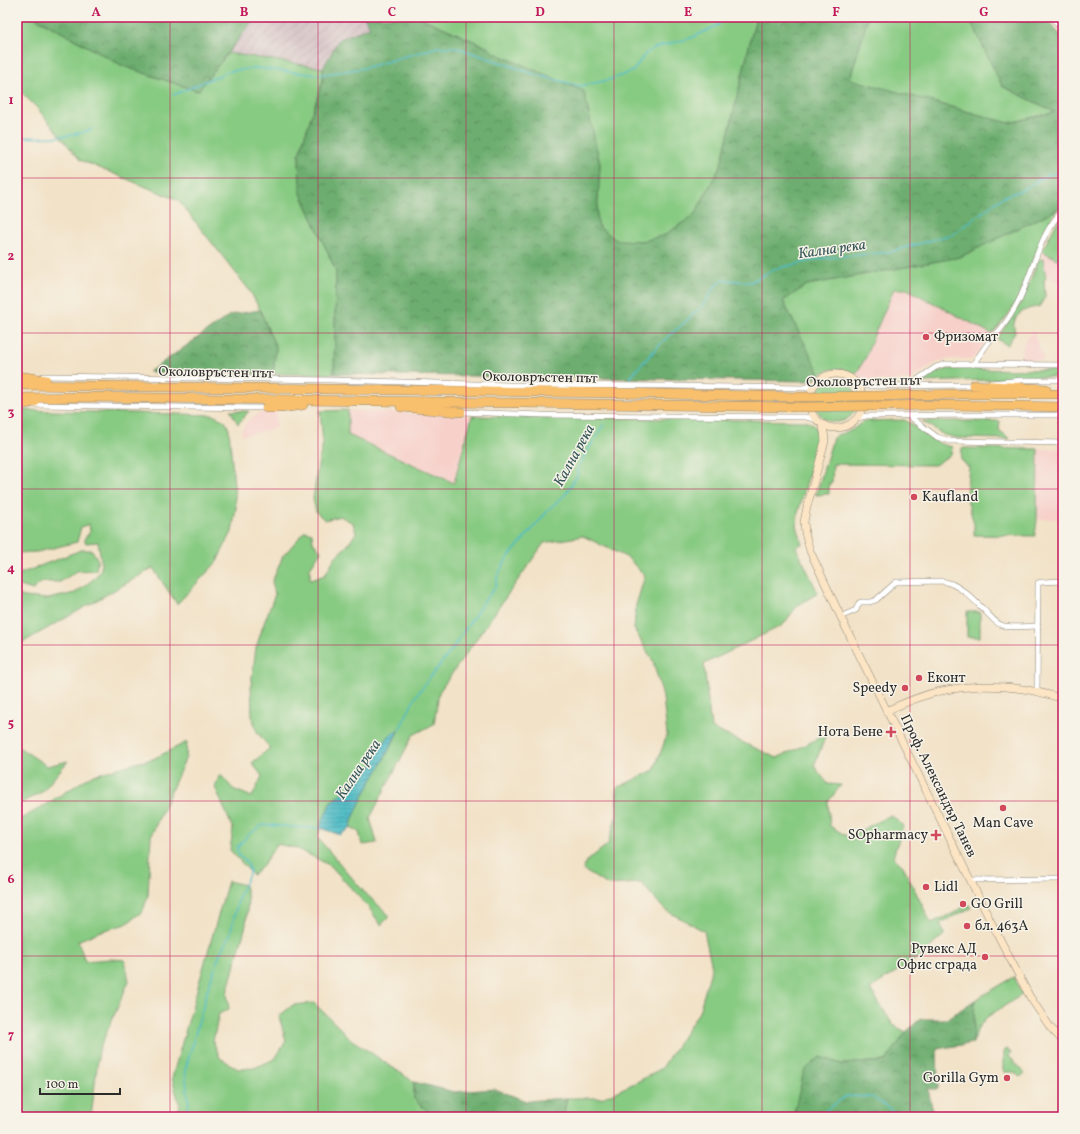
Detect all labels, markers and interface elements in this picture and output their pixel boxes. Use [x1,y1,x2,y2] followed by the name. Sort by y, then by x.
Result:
[91,4,101,22] text: A
[240,4,249,22] text: B
[388,4,396,22] text: C
[535,4,545,22] text: D
[684,4,692,22] text: E
[832,4,840,22] text: F
[979,4,989,22] text: G
[8,92,14,110] text: 1
[797,235,867,265] water label: Кална река
[8,248,15,266] text: 2
[934,328,998,347] place label: Фризомат
[921,332,931,342] marker: Фризомат
[158,362,274,384] street label: Околовръстен път
[482,367,598,389] street label: Околовръстен път
[806,371,922,393] street label: Околовръстен път
[8,404,15,422] text: 3
[549,421,601,491] water label: Кална река
[922,488,978,507] place label: Kaufland
[909,492,919,502] marker: Kaufland
[7,560,15,578] text: 4
[927,669,966,688] place label: Еконт
[914,673,924,683] marker: Еконт
[853,679,897,698] place label: Speedy
[900,683,910,693] marker: Speedy
[895,711,981,861] street label: Проф. Александър Танев
[8,715,14,733] text: 5
[818,723,883,742] place label: Нота Бене
[886,727,896,737] marker: Нота Бене
[331,736,387,804] water label: Кална река
[998,803,1008,813] marker: Man Cave
[973,814,1034,833] place label: Man Cave
[848,826,928,845] place label: SOpharmacy
[931,830,941,840] marker: SOpharmacy
[7,871,15,889] text: 6
[934,878,958,897] place label: Lidl
[921,882,931,892] marker: Lidl
[971,895,1023,914] place label: GO Grill
[958,899,968,909] marker: GO Grill
[975,917,1028,936] place label: бл. 463А
[962,921,972,931] marker: бл. 463А
[897,940,977,975] place label: Рувекс АД Офис сграда
[980,952,990,962] marker: Рувекс АД Офис сграда
[8,1027,14,1045] text: 7
[923,1069,999,1088] place label: Gorilla Gym
[40,1070,120,1096] scale bar
[1002,1073,1012,1083] marker: Gorilla Gym
[46,1077,79,1093] text: 100 m

